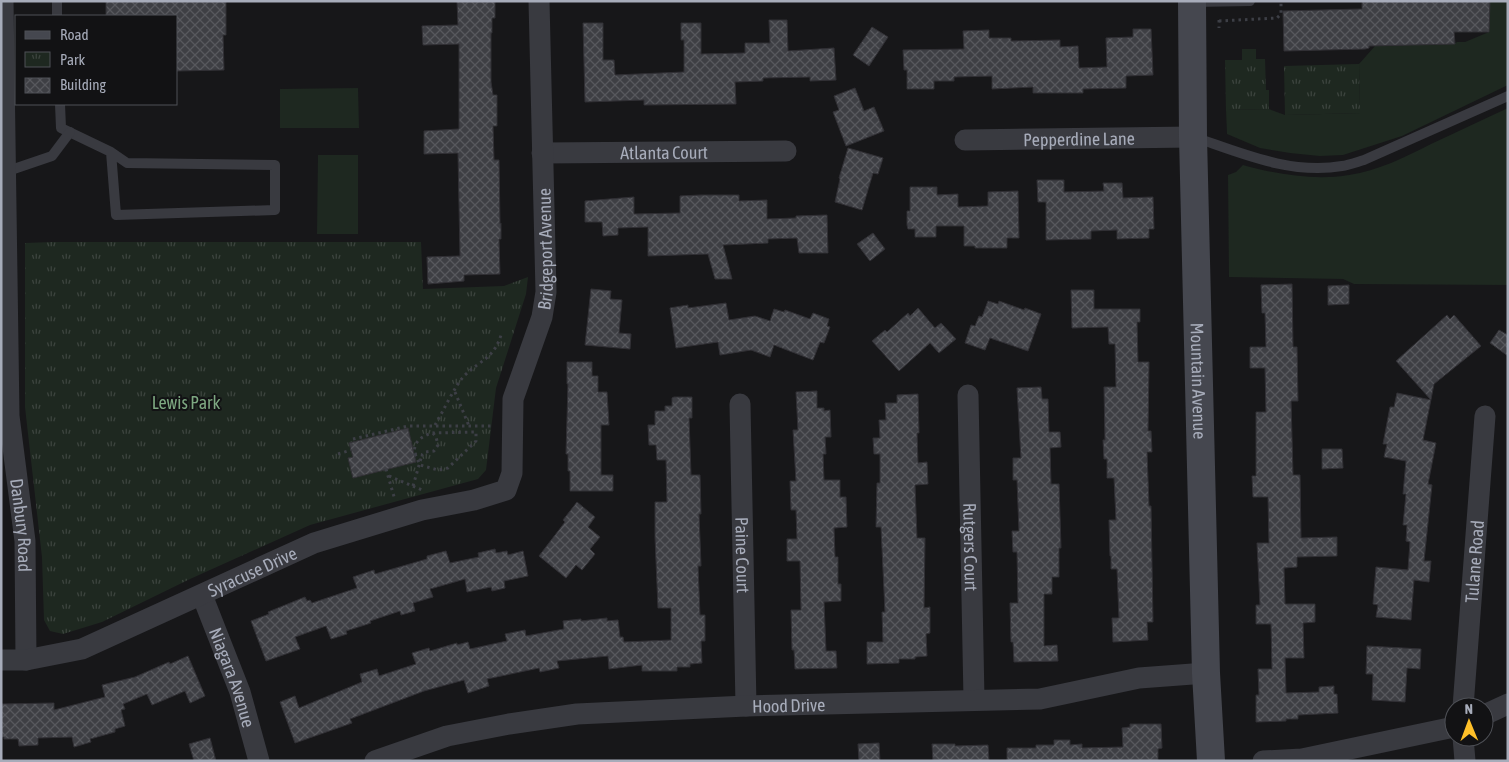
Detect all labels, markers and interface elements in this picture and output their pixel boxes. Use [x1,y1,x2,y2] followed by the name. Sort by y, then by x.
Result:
[15,15,178,105] legend
[60,26,89,43] text: Road
[60,51,85,68] text: Park
[60,76,106,93] text: Building
[1023,127,1135,150] street label: Pepperdine Lane
[620,141,708,163] street label: Atlanta Court
[533,188,556,311] street label: Bridgeport Avenue
[1187,322,1211,440] street label: Mountain Avenue
[152,392,220,413] park label: Lewis Park
[7,477,36,572] street label: Danbury Road
[960,503,982,591] street label: Rutgers Court
[732,517,754,593] street label: Paine Court
[1460,519,1488,603] street label: Tulane Road
[204,542,300,601] street label: Syracuse Drive
[205,624,260,730] street label: Niagara Avenue
[752,694,826,716] street label: Hood Drive
[1444,697,1494,747] north arrow
[1465,701,1473,717] text: N

